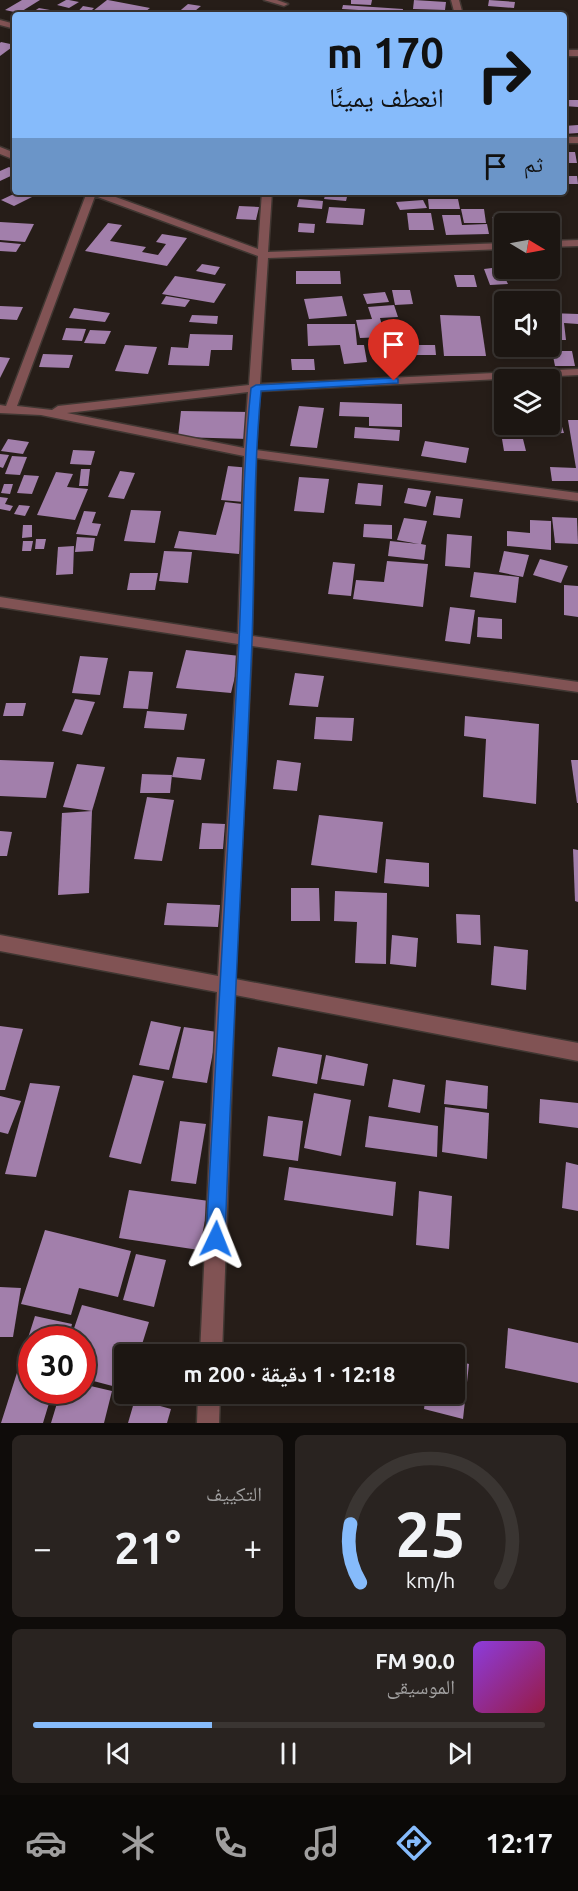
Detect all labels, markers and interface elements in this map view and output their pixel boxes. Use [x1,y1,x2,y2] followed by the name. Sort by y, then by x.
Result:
[327,29,444,76] text: 170 m
[465,36,543,114] icon: right
[329,82,444,112] text: انعطف يمينًا
[479,150,512,183] icon: arrive
[524,151,543,176] text: ثم
[494,213,560,279] north arrow
[494,213,560,435] map controls
[494,291,560,357] button: sound
[368,319,419,381] pin
[377,328,410,361] icon: arrive
[494,369,560,435] button: layers
[184,1207,248,1271] position arrow
[18,1326,96,1404] speed limit sign: 30
[184,1361,396,1386] text: 12:18 · 1 دقيقة · 200 m
[206,1482,262,1505] text: التكييف
[395,1499,466,1569] text: 25
[114,1522,181,1573] text: 21°
[33,1529,52,1566] text: −
[243,1529,262,1566] text: +
[406,1568,455,1592] text: km/h
[375,1648,455,1673] text: 90.0 FM
[387,1675,455,1698] text: الموسيقى
[102,1737,135,1770] icon: previous
[272,1737,305,1770] icon: pause
[443,1737,476,1770] icon: next
[25,1822,67,1864] icon: car
[117,1822,159,1864] icon: climate
[209,1822,251,1864] icon: phone
[301,1822,343,1864] icon: music
[393,1822,435,1864] icon: directions
[485,1828,553,1858] text: 12:17

